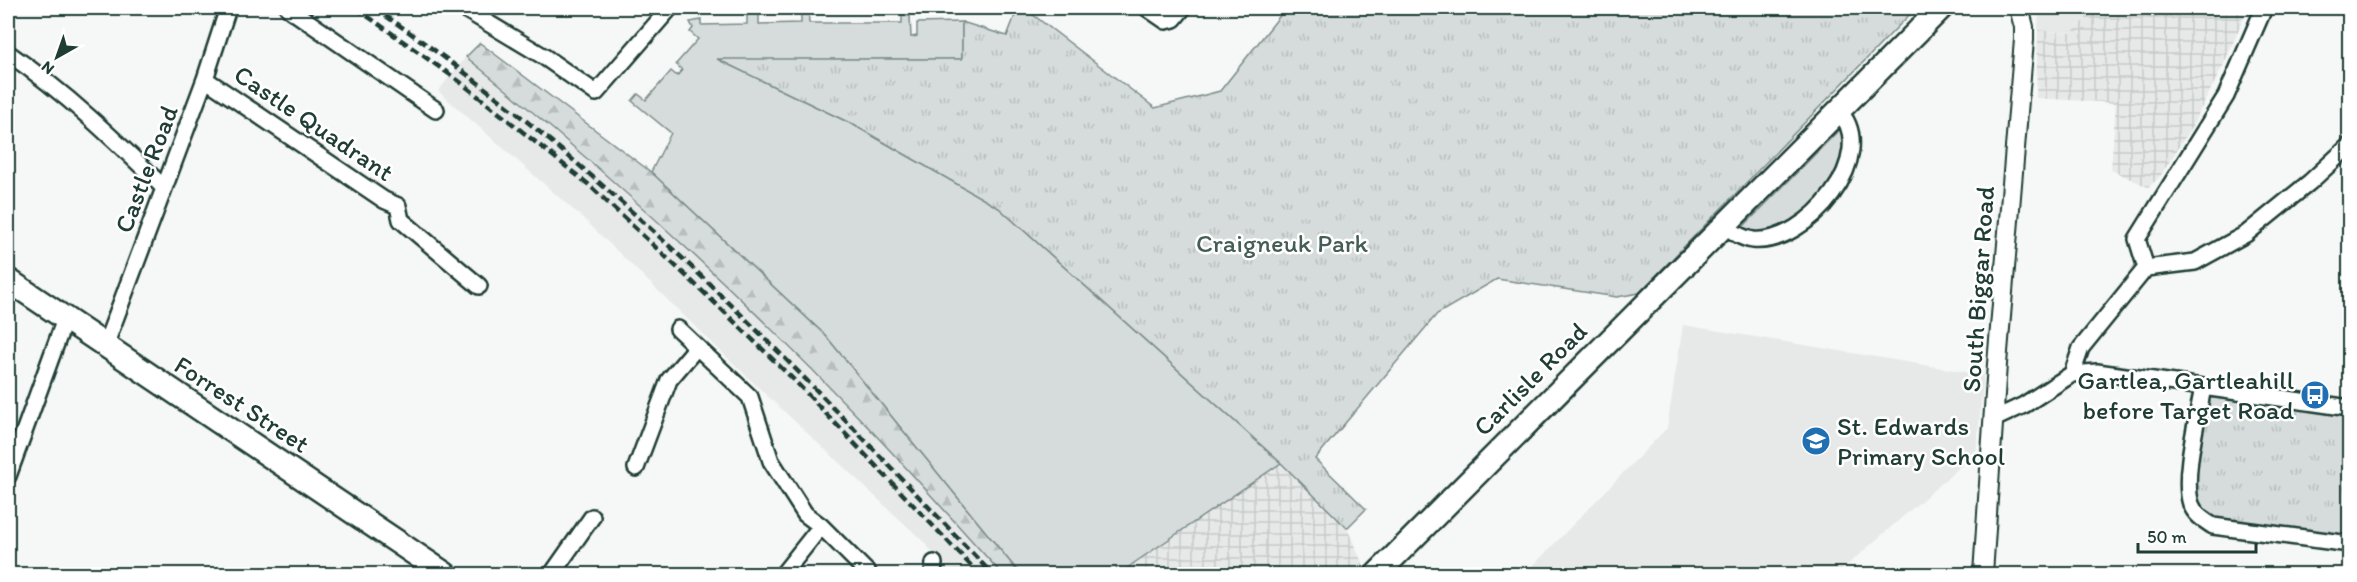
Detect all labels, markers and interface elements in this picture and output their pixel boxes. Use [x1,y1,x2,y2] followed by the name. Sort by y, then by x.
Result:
[27,27,87,87] north arrow
[37,57,58,79] text: N
[228,58,400,188] street label: Castle Quadrant
[107,100,185,237] street label: Castle Road
[1955,185,2001,393] street label: South Biggar Road
[1196,227,1369,259] park label: Craigneuk Park
[1466,315,1594,443] street label: Carlisle Road
[168,348,316,460] street label: Forrest Street
[2077,364,2295,426] place label: Gartlea, Gartleahill before Target Road
[2299,379,2331,411] bus stop icon: Gartlea, Gartleahill before Target Road
[1837,410,2005,472] place label: St. Edwards Primary School
[1800,425,1832,457] school or university icon: St. Edwards Primary School
[2138,516,2256,554] scale bar
[2147,526,2187,548] text: 50 m

